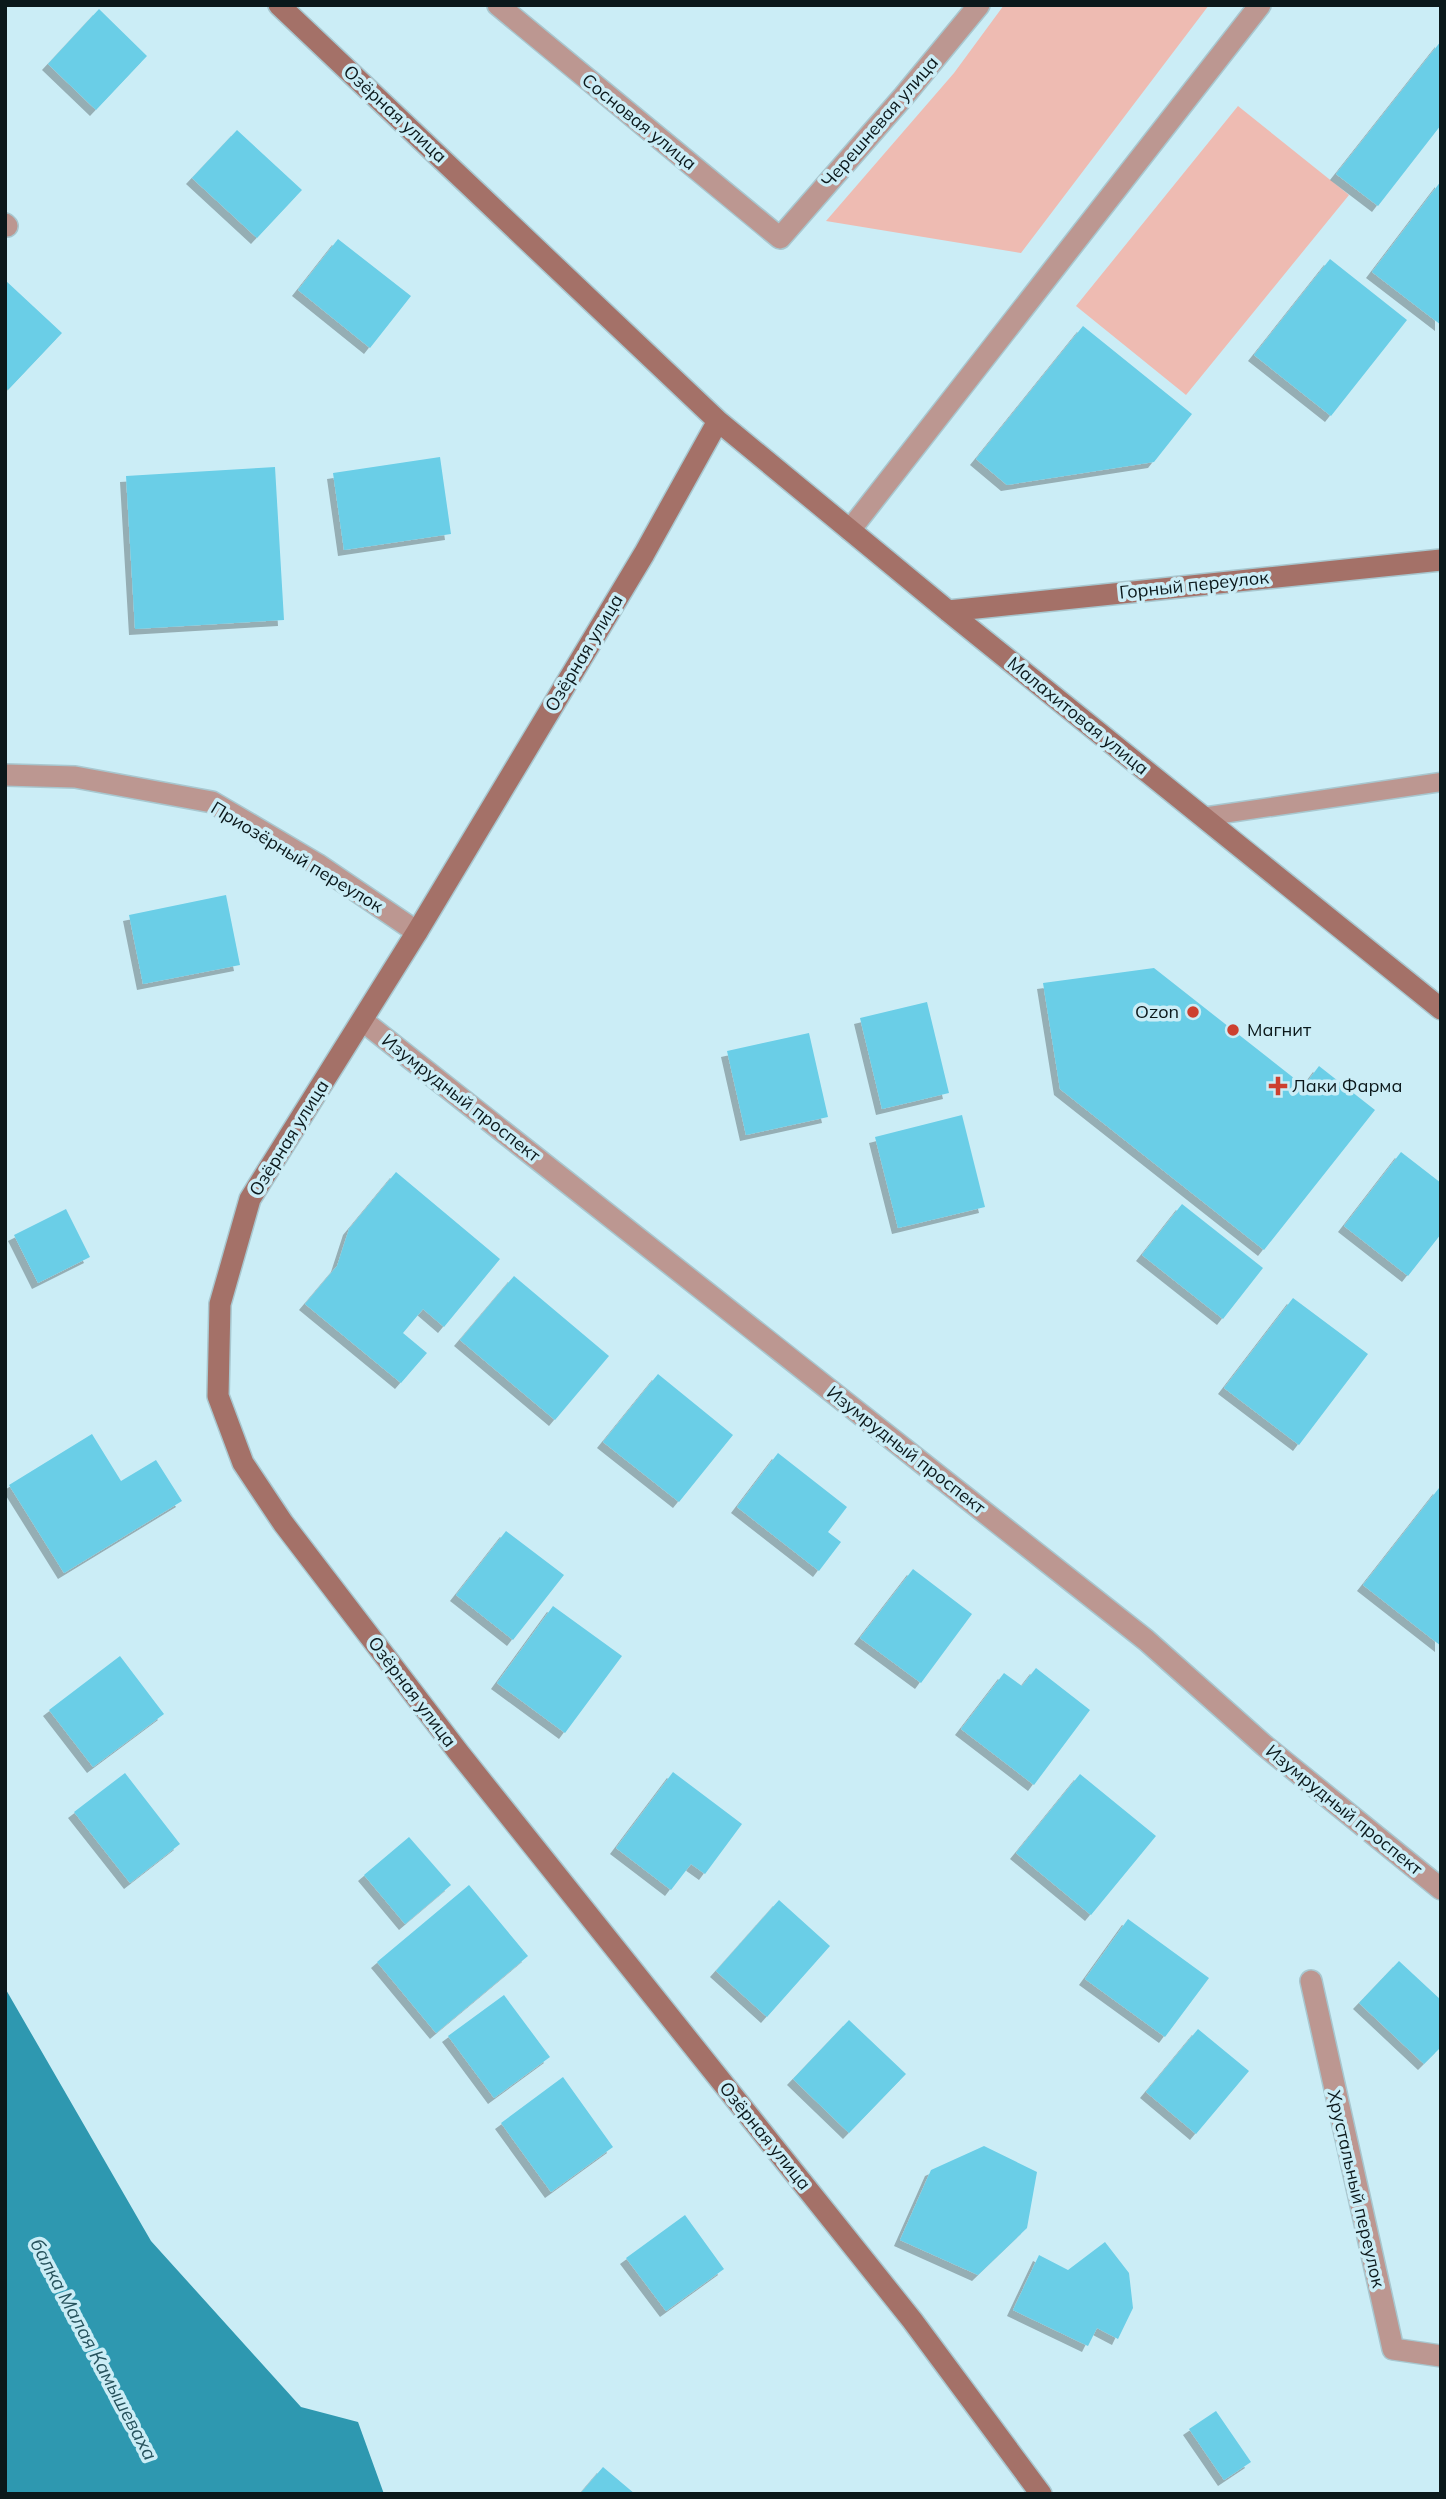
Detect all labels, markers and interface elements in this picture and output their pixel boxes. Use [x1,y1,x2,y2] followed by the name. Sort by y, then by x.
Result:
[816,51,943,192] street label: Черешневая улица
[339,60,452,167] street label: Озёрная улица
[577,68,701,175] street label: Сосновая улица
[1118,565,1270,604] street label: Горный переулок
[540,590,628,716] street label: Озёрная улица
[1003,652,1154,780] street label: Малахитовая улица
[207,796,388,917] street label: Приозёрный переулок
[1135,1000,1179,1023] place label: Ozon
[1185,1004,1201,1020] marker: Ozon
[1247,1018,1312,1041] place label: Магнит
[1225,1022,1241,1038] marker: Магнит
[377,1028,546,1167] street label: Изумрудный проспект
[1292,1074,1402,1097] place label: Лаки Фарма
[244,1075,334,1200] street label: Озёрная улица
[1270,1078,1286,1094] marker: Лаки Фарма
[822,1380,991,1519] street label: Изумрудный проспект
[363,1632,462,1752] street label: Озёрная улица
[1261,1739,1428,1880] street label: Изумрудный проспект
[715,2077,816,2195] street label: Озёрная улица
[1323,2088,1390,2290] street label: Хрустальный переулок
[25,2234,163,2464] water label: балка Малая Камышеваха

